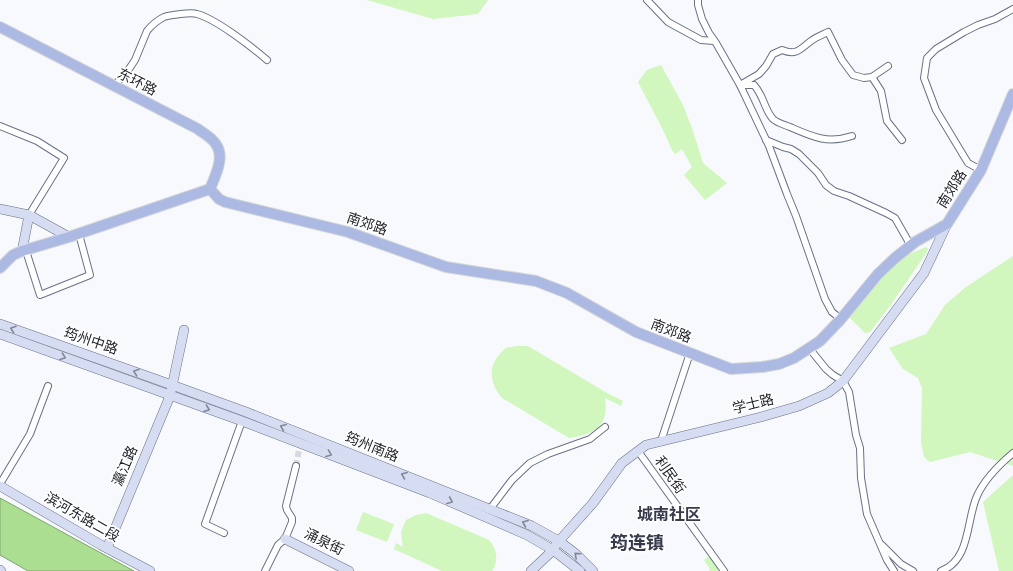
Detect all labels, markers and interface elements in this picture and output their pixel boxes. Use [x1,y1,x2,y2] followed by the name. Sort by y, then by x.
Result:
[114,65,160,99] street label: 东环路
[934,167,970,211] street label: 南郊路
[344,209,390,239] street label: 南郊路
[648,316,694,346] street label: 南郊路
[62,324,120,358] street label: 筠州中路
[10,325,17,333] one-way arrow
[59,352,66,360] one-way arrow
[132,368,139,376] one-way arrow
[731,391,775,417] street label: 学士路
[203,404,210,413] one-way arrow
[279,423,286,431] one-way arrow
[343,429,401,465] street label: 筠州南路
[109,443,141,489] street label: 瀛江路
[325,450,332,458] one-way arrow
[651,453,689,497] street label: 利民街
[400,471,407,479] one-way arrow
[41,489,123,545] street label: 滨河东路二段
[446,497,453,505] one-way arrow
[637,505,701,524] district label: 城南社区
[521,519,528,527] one-way arrow
[301,525,347,559] street label: 涌泉街
[610,532,664,554] district label: 筠连镇
[574,552,582,560] one-way arrow

